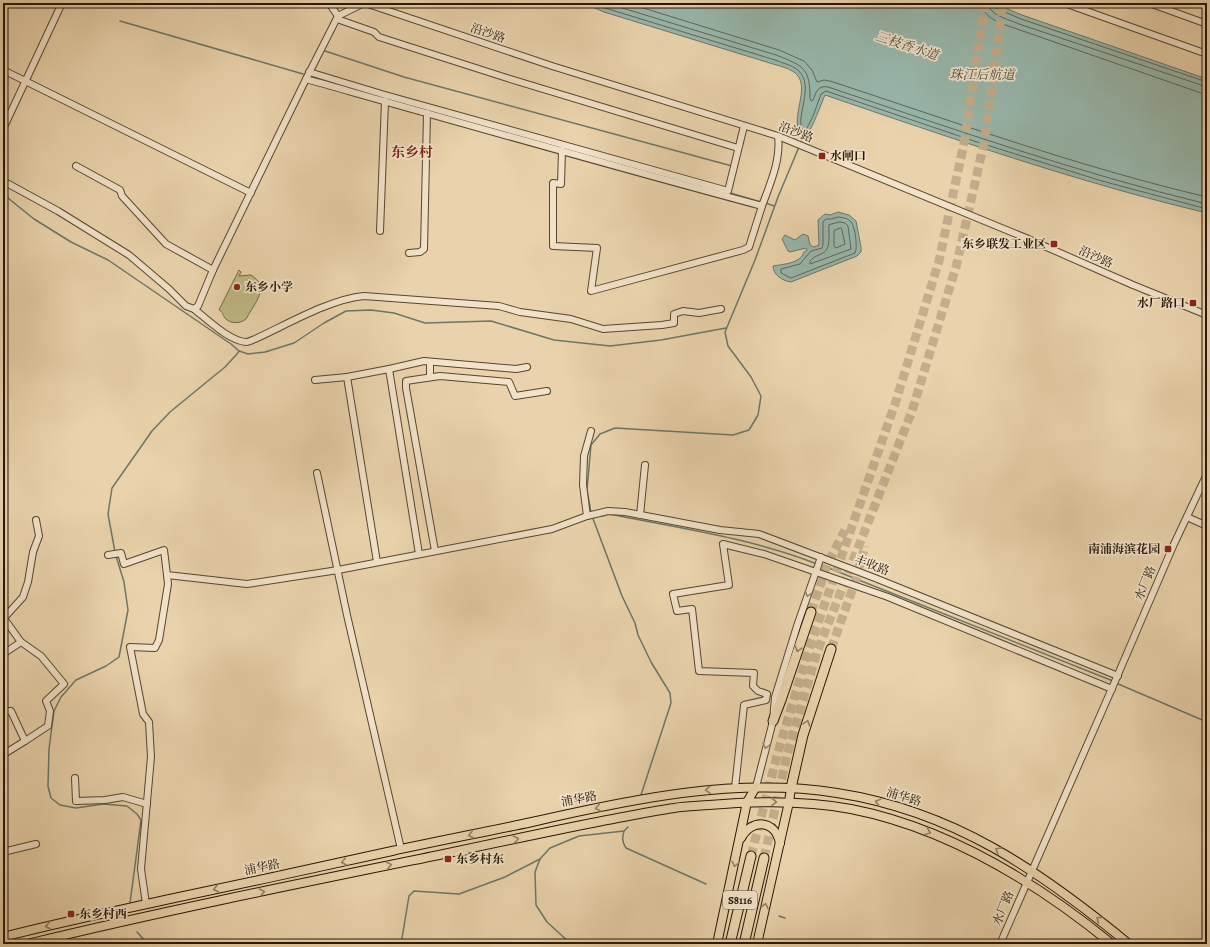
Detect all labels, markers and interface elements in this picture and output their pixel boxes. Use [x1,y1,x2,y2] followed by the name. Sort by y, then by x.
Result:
[468,20,508,46] street label: 沿沙路
[873,27,942,64] water label: 三枝香水道
[949,66,1016,83] water label: 珠江后航道
[776,118,816,146] street label: 沿沙路
[391,143,433,162] district label: 东乡村
[830,148,866,164] place label: 水闸口
[817,151,827,161] marker: 水闸口
[962,236,1046,252] place label: 东乡联发工业区
[1049,239,1059,249] marker: 东乡联发工业区
[1076,242,1116,272] street label: 沿沙路
[245,279,293,295] place label: 东乡小学
[232,282,242,292] marker: 东乡小学
[1137,295,1185,311] place label: 水厂路口
[1188,298,1198,308] marker: 水厂路口
[1088,541,1160,557] place label: 南浦海滨花园
[1163,544,1173,554] marker: 南浦海滨花园
[852,551,892,579] street label: 丰收路
[1131,563,1159,603] street label: 水厂路
[805,590,813,597] one-way arrow
[795,645,803,652] one-way arrow
[802,720,811,727] one-way arrow
[763,742,771,749] one-way arrow
[884,784,924,810] street label: 浦华路
[704,785,711,794] one-way arrow
[560,788,598,810] street label: 浦华路
[771,798,777,806] one-way arrow
[875,798,881,806] one-way arrow
[595,803,601,811] one-way arrow
[925,827,932,835] one-way arrow
[468,830,474,838] one-way arrow
[513,835,519,844] one-way arrow
[995,848,1002,855] one-way arrow
[456,851,504,867] place label: 东乡村东
[443,854,453,864] marker: 东乡村东
[243,855,281,879] street label: 浦华路
[340,857,347,865] one-way arrow
[731,861,739,868] one-way arrow
[386,862,392,870] one-way arrow
[213,884,220,892] one-way arrow
[989,888,1017,928] street label: 水厂路
[259,889,265,897] one-way arrow
[723,891,757,909] road number: S8116
[761,903,769,909] one-way arrow
[79,906,127,922] place label: 东乡村西
[66,909,76,919] marker: 东乡村西
[1096,917,1103,924] one-way arrow
[45,921,51,929] one-way arrow

